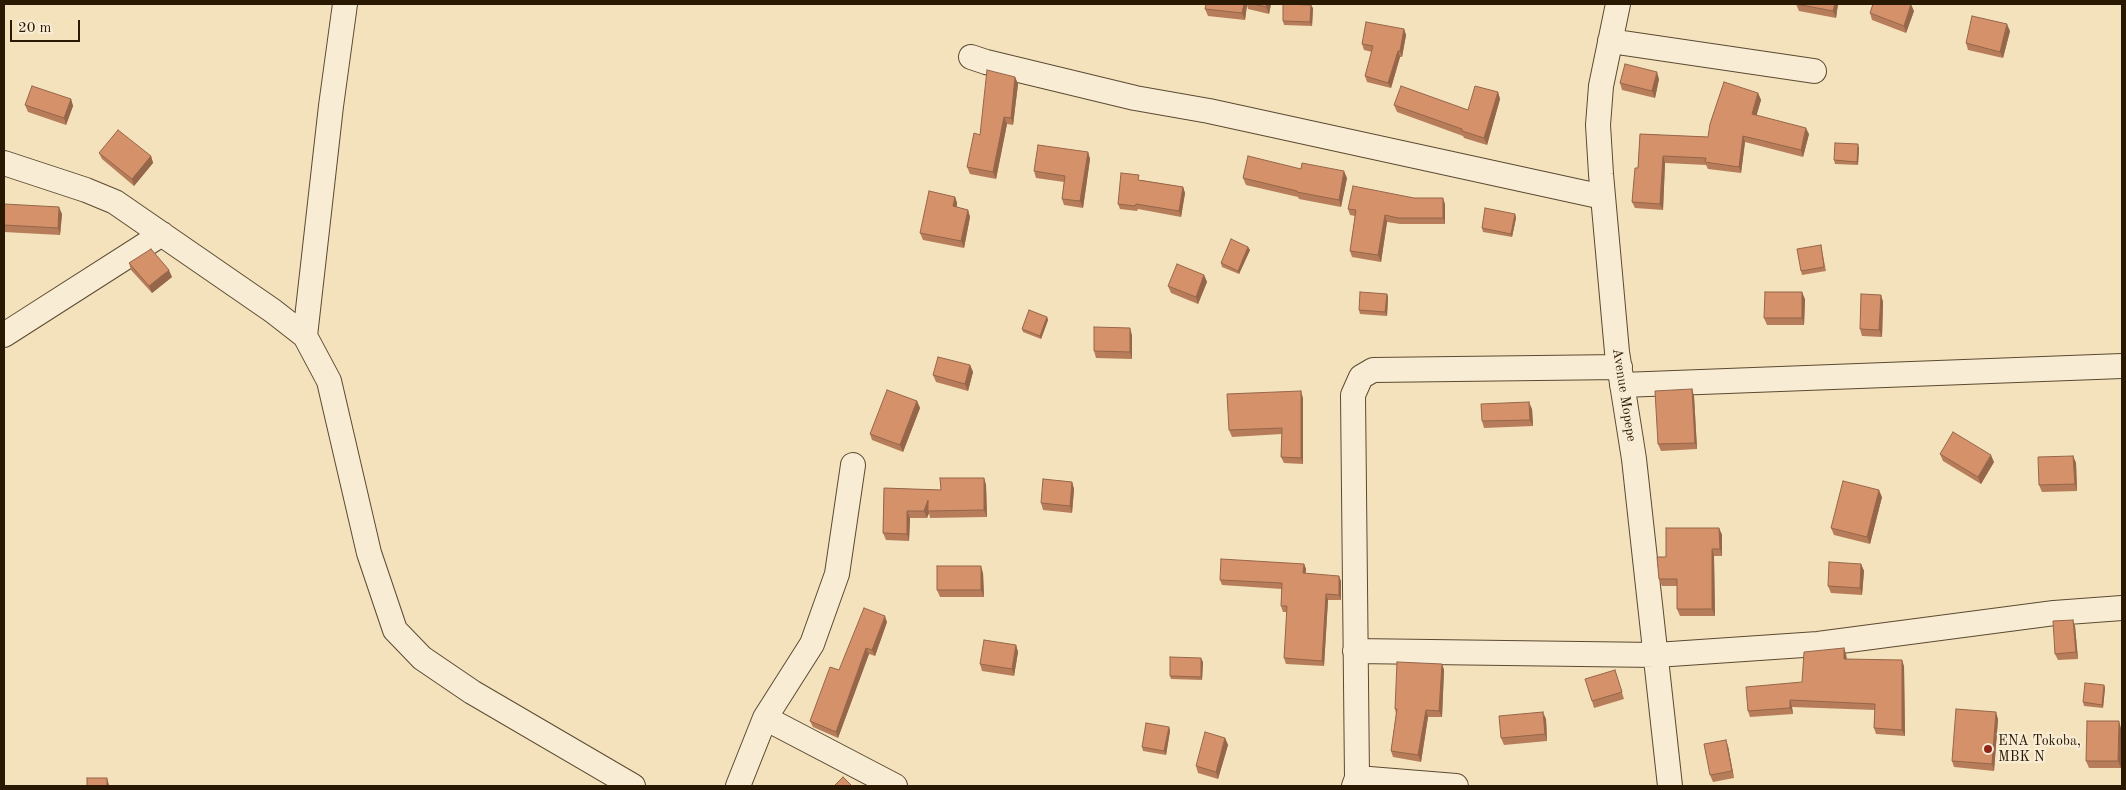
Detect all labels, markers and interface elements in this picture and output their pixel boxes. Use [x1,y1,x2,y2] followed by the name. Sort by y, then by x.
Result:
[12,10,82,42] scale bar
[18,21,52,36] text: 20 m
[1608,347,1640,443] street label: Avenue Mopepe
[1998,733,2081,766] place label: ENA Tokoba, MBK N
[1982,743,1994,755] marker: ENA Tokoba, MBK N

